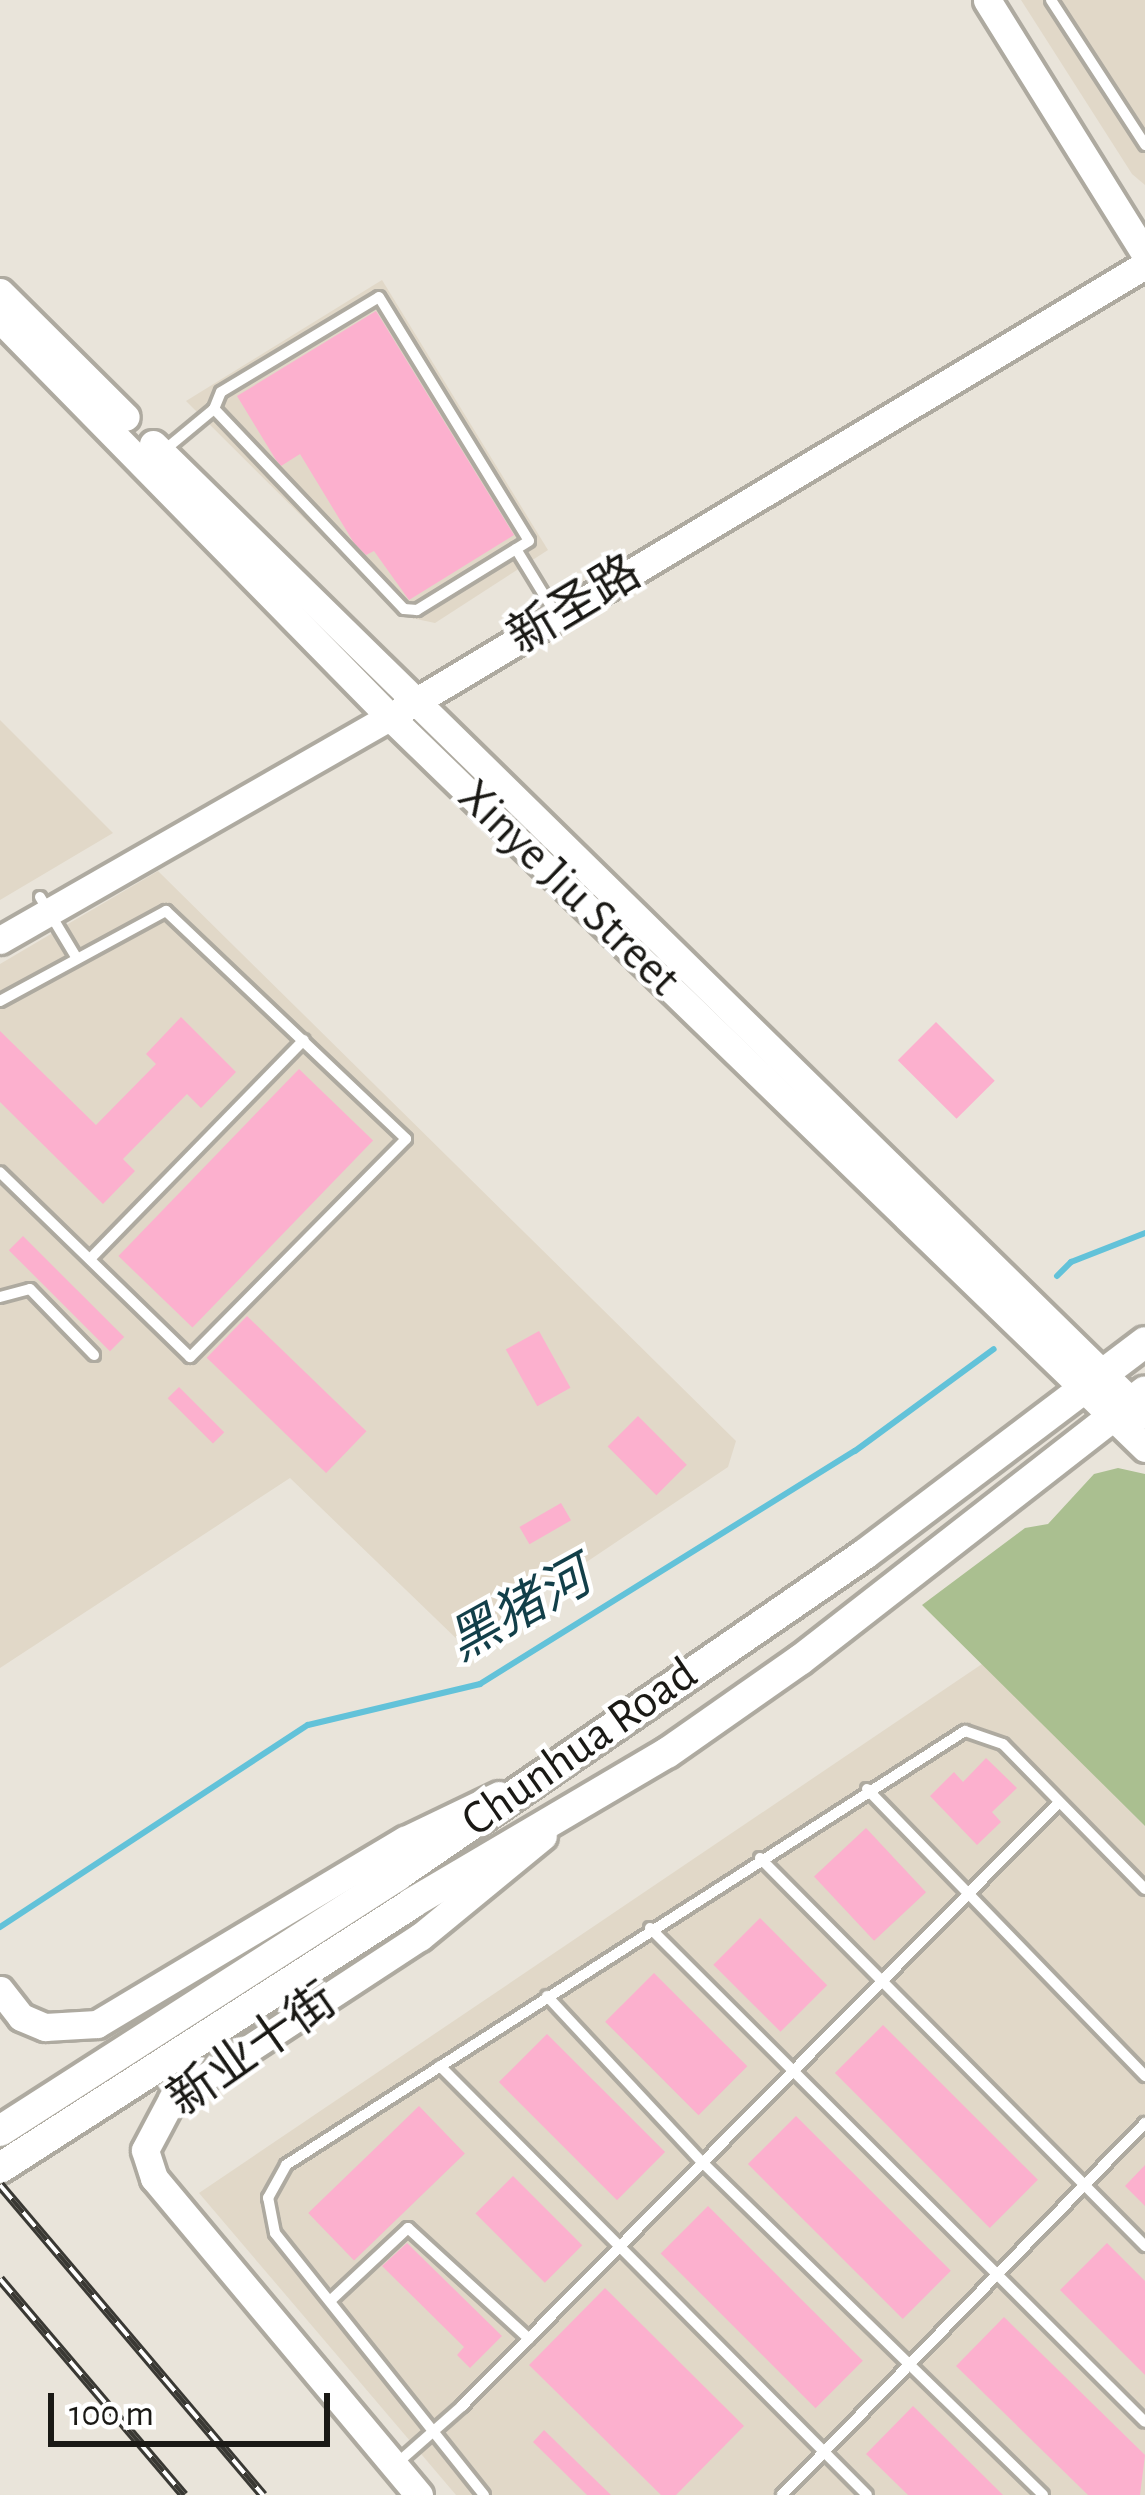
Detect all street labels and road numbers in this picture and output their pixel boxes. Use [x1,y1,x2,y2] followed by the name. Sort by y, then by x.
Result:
[498,544,652,668] street label: 新圣路
[445,769,691,1009] street label: Xinye Jiu Street
[451,1646,709,1850] street label: Chunhua Road
[158,1972,348,2130] street label: 新业十街

